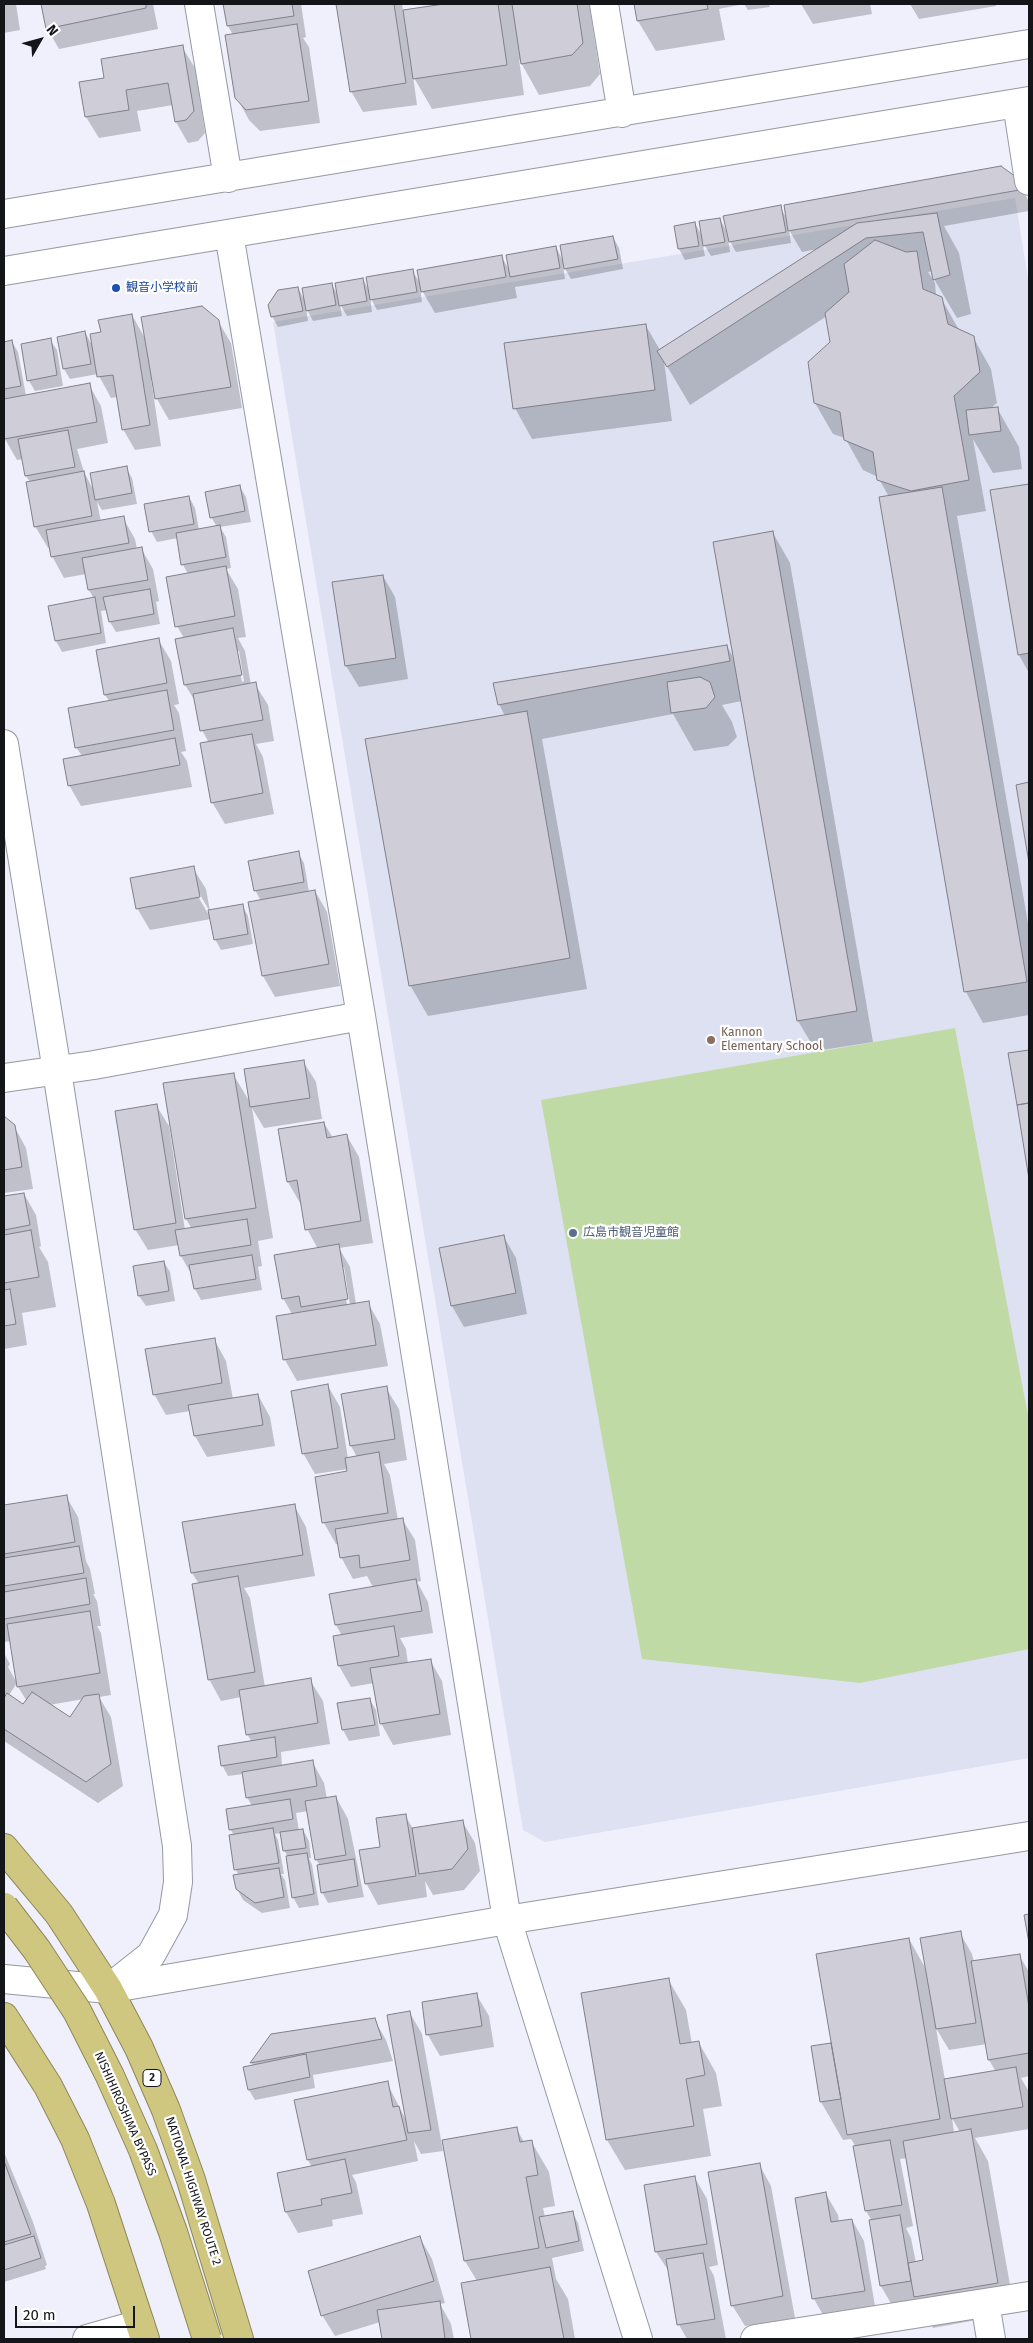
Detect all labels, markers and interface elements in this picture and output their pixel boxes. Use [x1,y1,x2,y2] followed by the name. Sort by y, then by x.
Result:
[15,15,65,65] north arrow
[43,22,62,39] text: N
[126,281,198,295] place label: 観音小学校前
[110,282,122,294] marker: 観音小学校前
[721,1026,823,1054] place label: Kannon Elementary School
[705,1034,717,1046] marker: Kannon Elementary School
[583,1226,679,1240] place label: 広島市観音児童館
[567,1227,579,1239] marker: 広島市観音児童館
[91,2050,159,2178] street label: NISHIHIROSHIMA BYPASS
[143,2070,161,2086] road number: 2
[162,2115,224,2267] street label: NATIONAL HIGHWAY ROUTE 2
[18,2296,138,2328] scale bar
[23,2306,56,2324] text: 20 m

